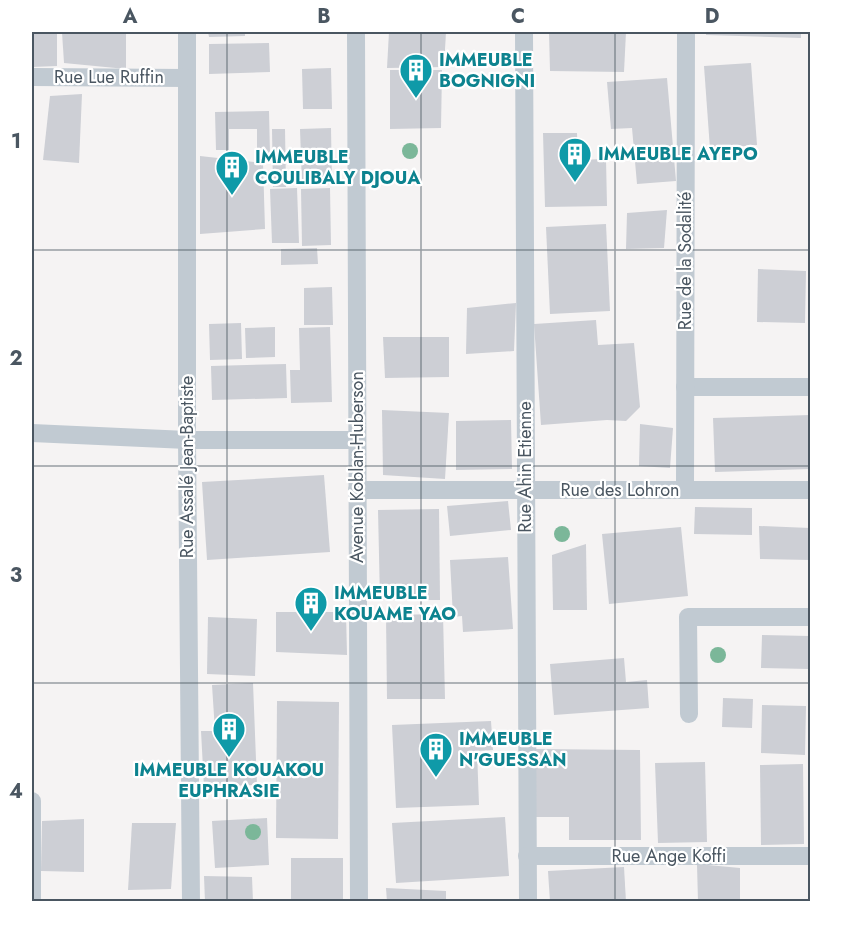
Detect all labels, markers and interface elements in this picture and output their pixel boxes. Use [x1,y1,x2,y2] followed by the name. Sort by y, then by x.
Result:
[122,2,138,31] text: A
[317,2,331,31] text: B
[511,2,525,31] text: C
[705,2,719,31] text: D
[439,47,535,94] place label: IMMEUBLE BOGNIGNI
[398,52,434,99] building icon: IMMEUBLE BOGNIGNI
[54,64,164,90] street label: Rue Lue Ruffin
[11,127,21,156] text: 1
[557,136,593,183] building icon: IMMEUBLE AYEPO
[598,141,758,167] place label: IMMEUBLE AYEPO
[255,144,421,191] place label: IMMEUBLE COULIBALY DJOUA
[214,149,250,196] building icon: IMMEUBLE COULIBALY DJOUA
[672,192,698,330] street label: Rue de la Sodalité
[9,344,23,373] text: 2
[344,371,370,563] street label: Avenue Koblan-Huberson
[174,376,200,558] street label: Rue Assalé Jean-Baptiste
[512,401,538,533] street label: Rue Ahin Etienne
[561,477,679,503] street label: Rue des Lohron
[10,561,22,590] text: 3
[334,580,456,627] place label: IMMEUBLE KOUAME YAO
[293,585,329,632] building icon: IMMEUBLE KOUAME YAO
[211,711,247,758] building icon: IMMEUBLE KOUAKOU EUPHRASIE
[459,726,566,773] place label: IMMEUBLE N'GUESSAN
[418,731,454,778] building icon: IMMEUBLE N'GUESSAN
[134,757,324,804] place label: IMMEUBLE KOUAKOU EUPHRASIE
[9,777,23,806] text: 4
[612,843,726,869] street label: Rue Ange Koffi

